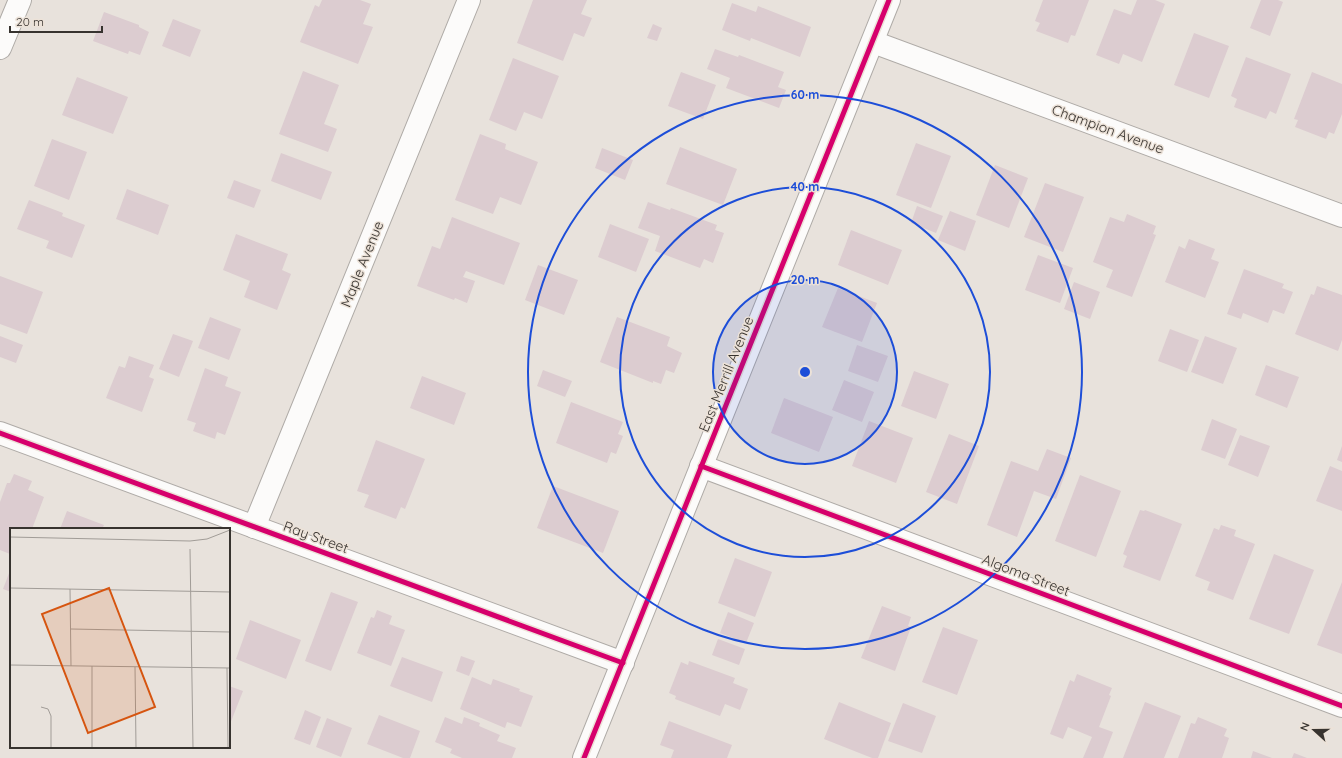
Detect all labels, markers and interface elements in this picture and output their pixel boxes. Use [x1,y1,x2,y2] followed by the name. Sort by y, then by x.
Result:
[10,8,102,34] scale bar
[16,14,44,29] text: 20 m
[791,87,819,102] text: 60 m
[1049,100,1167,158] street label: Champion Avenue
[791,179,819,194] text: 40 m
[337,218,387,310] street label: Maple Avenue
[791,272,819,287] text: 20 m
[695,314,757,434] street label: East Merrill Avenue
[798,365,812,379] centre of rings
[281,517,351,557] street label: Ray Street
[10,528,230,748] inset map
[980,550,1073,600] street label: Algoma Street
[1294,710,1334,750] north arrow
[1297,720,1313,733] text: N

